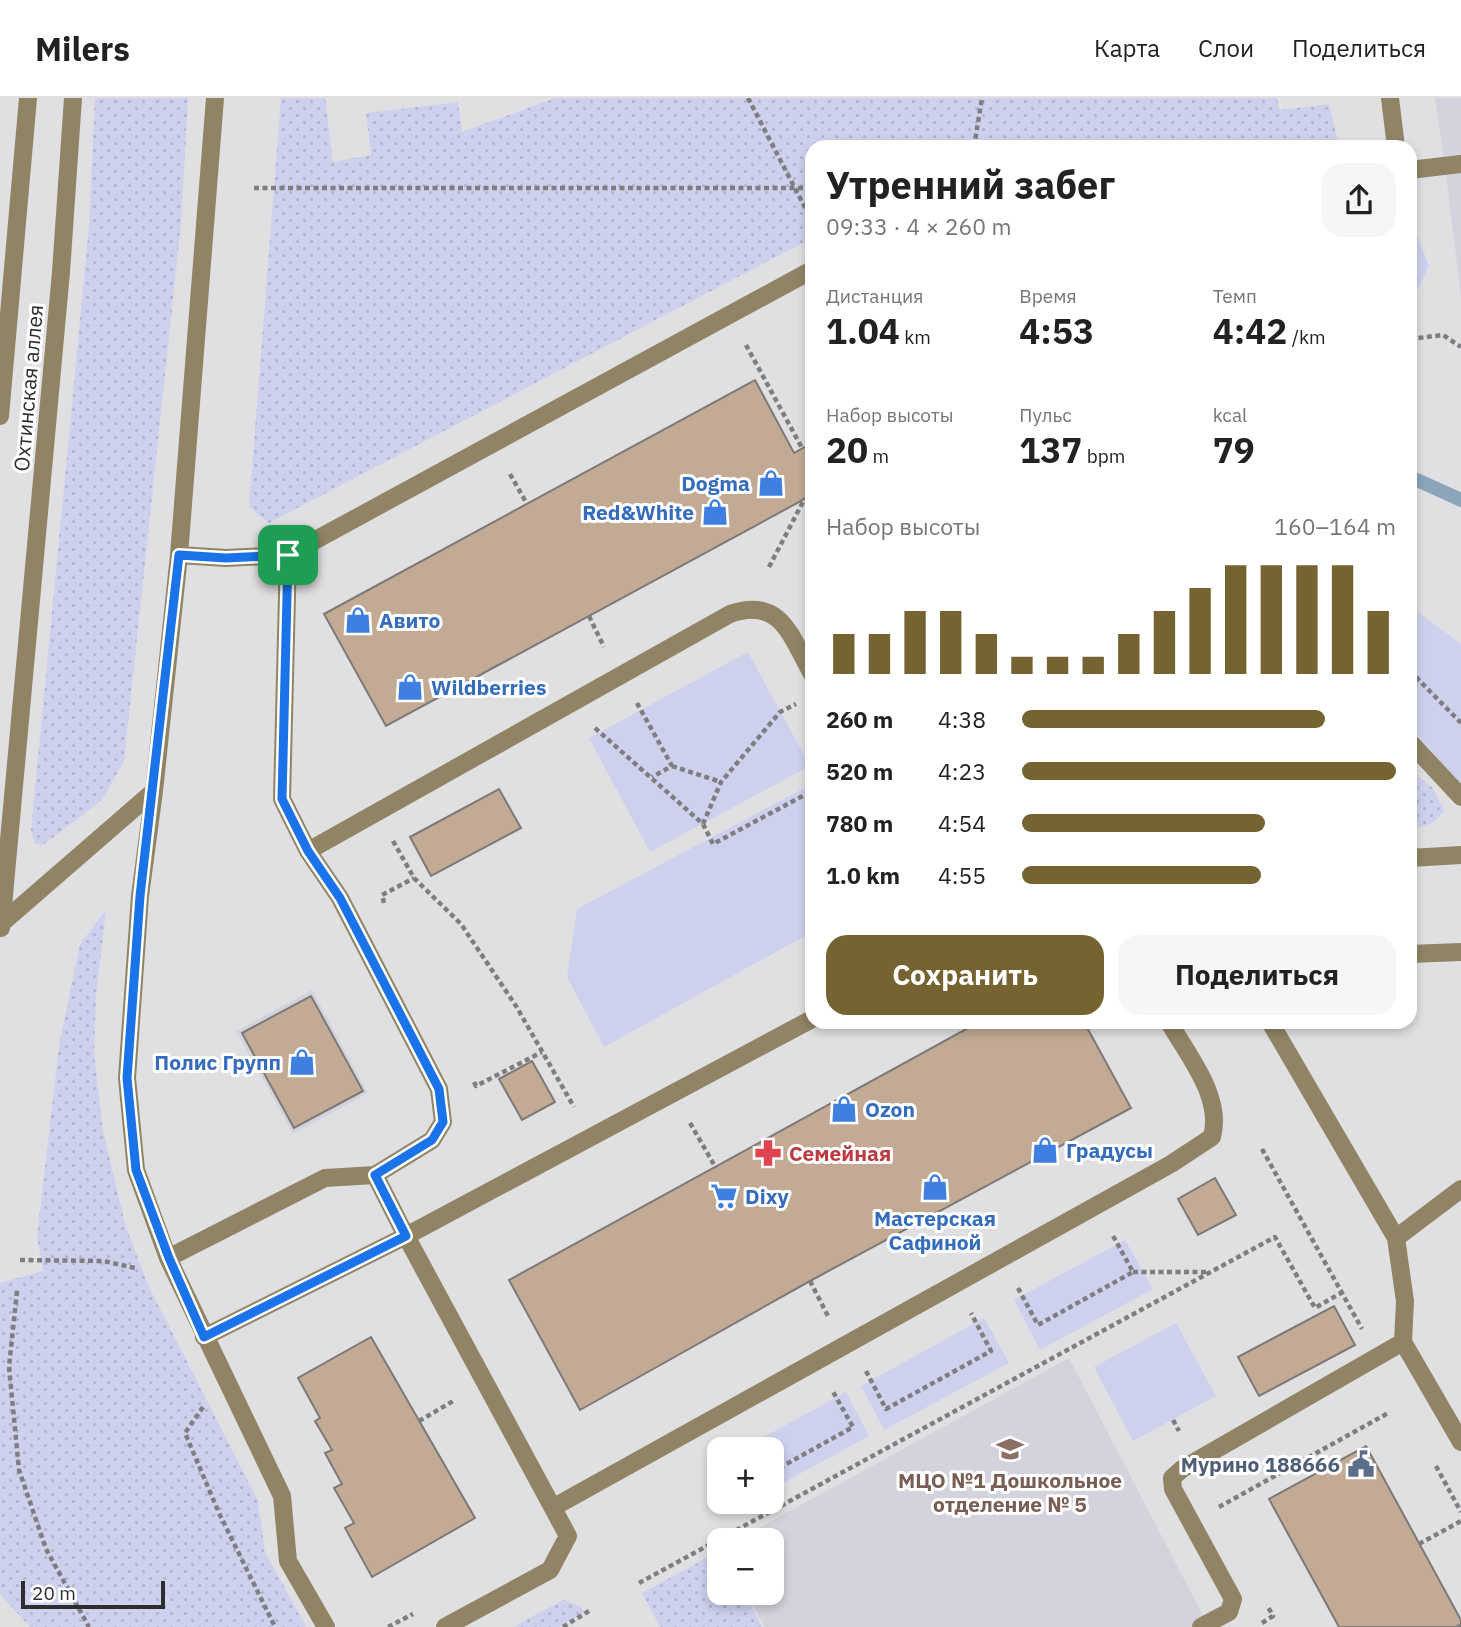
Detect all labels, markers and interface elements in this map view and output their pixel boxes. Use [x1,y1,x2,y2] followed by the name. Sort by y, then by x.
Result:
[35,27,130,70] text: Milers
[1094,32,1160,64] text: Карта
[1198,32,1254,64] text: Слои
[1292,32,1426,64] text: Поделиться
[826,160,1115,209] text: Утренний забег
[1322,163,1396,237] button: share
[826,211,1012,241] text: 09:33 · 4 × 260 m
[826,284,923,308] text: Дистанция
[1019,284,1077,308] text: Время
[1213,284,1257,308] text: Темп
[7,303,49,473] street label: Охтинская аллея
[826,308,900,354] text: 1.04
[1019,308,1094,354] text: 4:53
[1213,308,1287,354] text: 4:42
[900,325,931,349] text: km
[1287,325,1326,349] text: /km
[826,403,953,427] text: Набор высоты
[1019,403,1072,427] text: Пульс
[1213,403,1247,427] text: kcal
[826,427,868,473] text: 20
[1019,427,1082,473] text: 137
[1213,427,1255,473] text: 79
[868,444,889,468] text: m
[1082,444,1125,468] text: bpm
[756,468,786,498] shop icon: Dogma
[681,469,750,497] place label: Dogma
[700,497,730,527] shop icon: Red&White
[582,498,694,526] place label: Red&White
[826,511,980,541] text: Набор высоты
[1274,511,1396,541] text: 160–164 m
[258,525,318,585] pin
[269,536,307,574] icon: arrive
[343,605,373,635] shop icon: Авито
[379,606,441,634] place label: Авито
[395,672,425,702] shop icon: Wildberries
[431,673,547,701] place label: Wildberries
[826,704,893,734] text: 260 m
[938,704,986,734] text: 4:38
[826,756,893,786] text: 520 m
[938,756,986,786] text: 4:23
[826,808,893,838] text: 780 m
[938,808,986,838] text: 4:54
[826,860,900,890] text: 1.0 km
[938,860,986,890] text: 4:55
[826,935,1104,1015] button: Сохранить
[1118,935,1396,1015] button: Поделиться
[287,1047,317,1077] shop icon: Полис Групп
[154,1048,281,1076] place label: Полис Групп
[829,1094,859,1124] shop icon: Ozon
[865,1095,915,1123] place label: Ozon
[1030,1135,1060,1165] shop icon: Градусы
[1066,1136,1153,1164] place label: Градусы
[753,1138,783,1168] pharmacy icon: Семейная
[789,1139,891,1167] place label: Семейная
[920,1172,950,1202] shop icon: Мастерская Сафиной
[709,1181,739,1211] supermarket icon: Dixy
[745,1182,789,1210] place label: Dixy
[874,1204,996,1256] place label: Мастерская Сафиной
[995,1434,1025,1464] school or university icon: МЦО №1 Дошкольное отделение № 5
[707,1437,784,1605] map controls
[707,1437,784,1514] button: +
[1346,1449,1376,1479] public building icon: Мурино 188666
[1181,1450,1340,1478] place label: Мурино 188666
[898,1466,1122,1518] place label: МЦО №1 Дошкольное отделение № 5
[707,1528,784,1605] button: −
[21,1578,164,1610] scale bar
[32,1581,76,1605] text: 20 m

